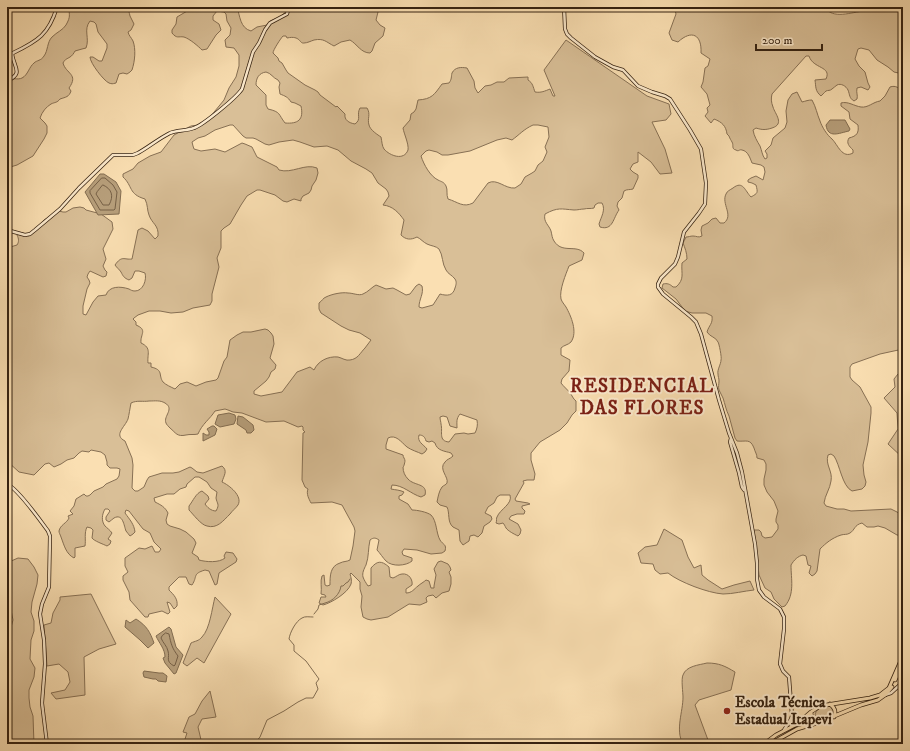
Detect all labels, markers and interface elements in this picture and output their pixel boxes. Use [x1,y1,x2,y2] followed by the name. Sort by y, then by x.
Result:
[756,26,822,52] scale bar
[762,33,792,48] text: 200 m
[570,375,714,420] district label: RESIDENCIAL DAS FLORES
[735,693,832,729] place label: Escola Técnica Estadual Itapevi
[722,706,732,716] marker: Escola Técnica Estadual Itapevi

